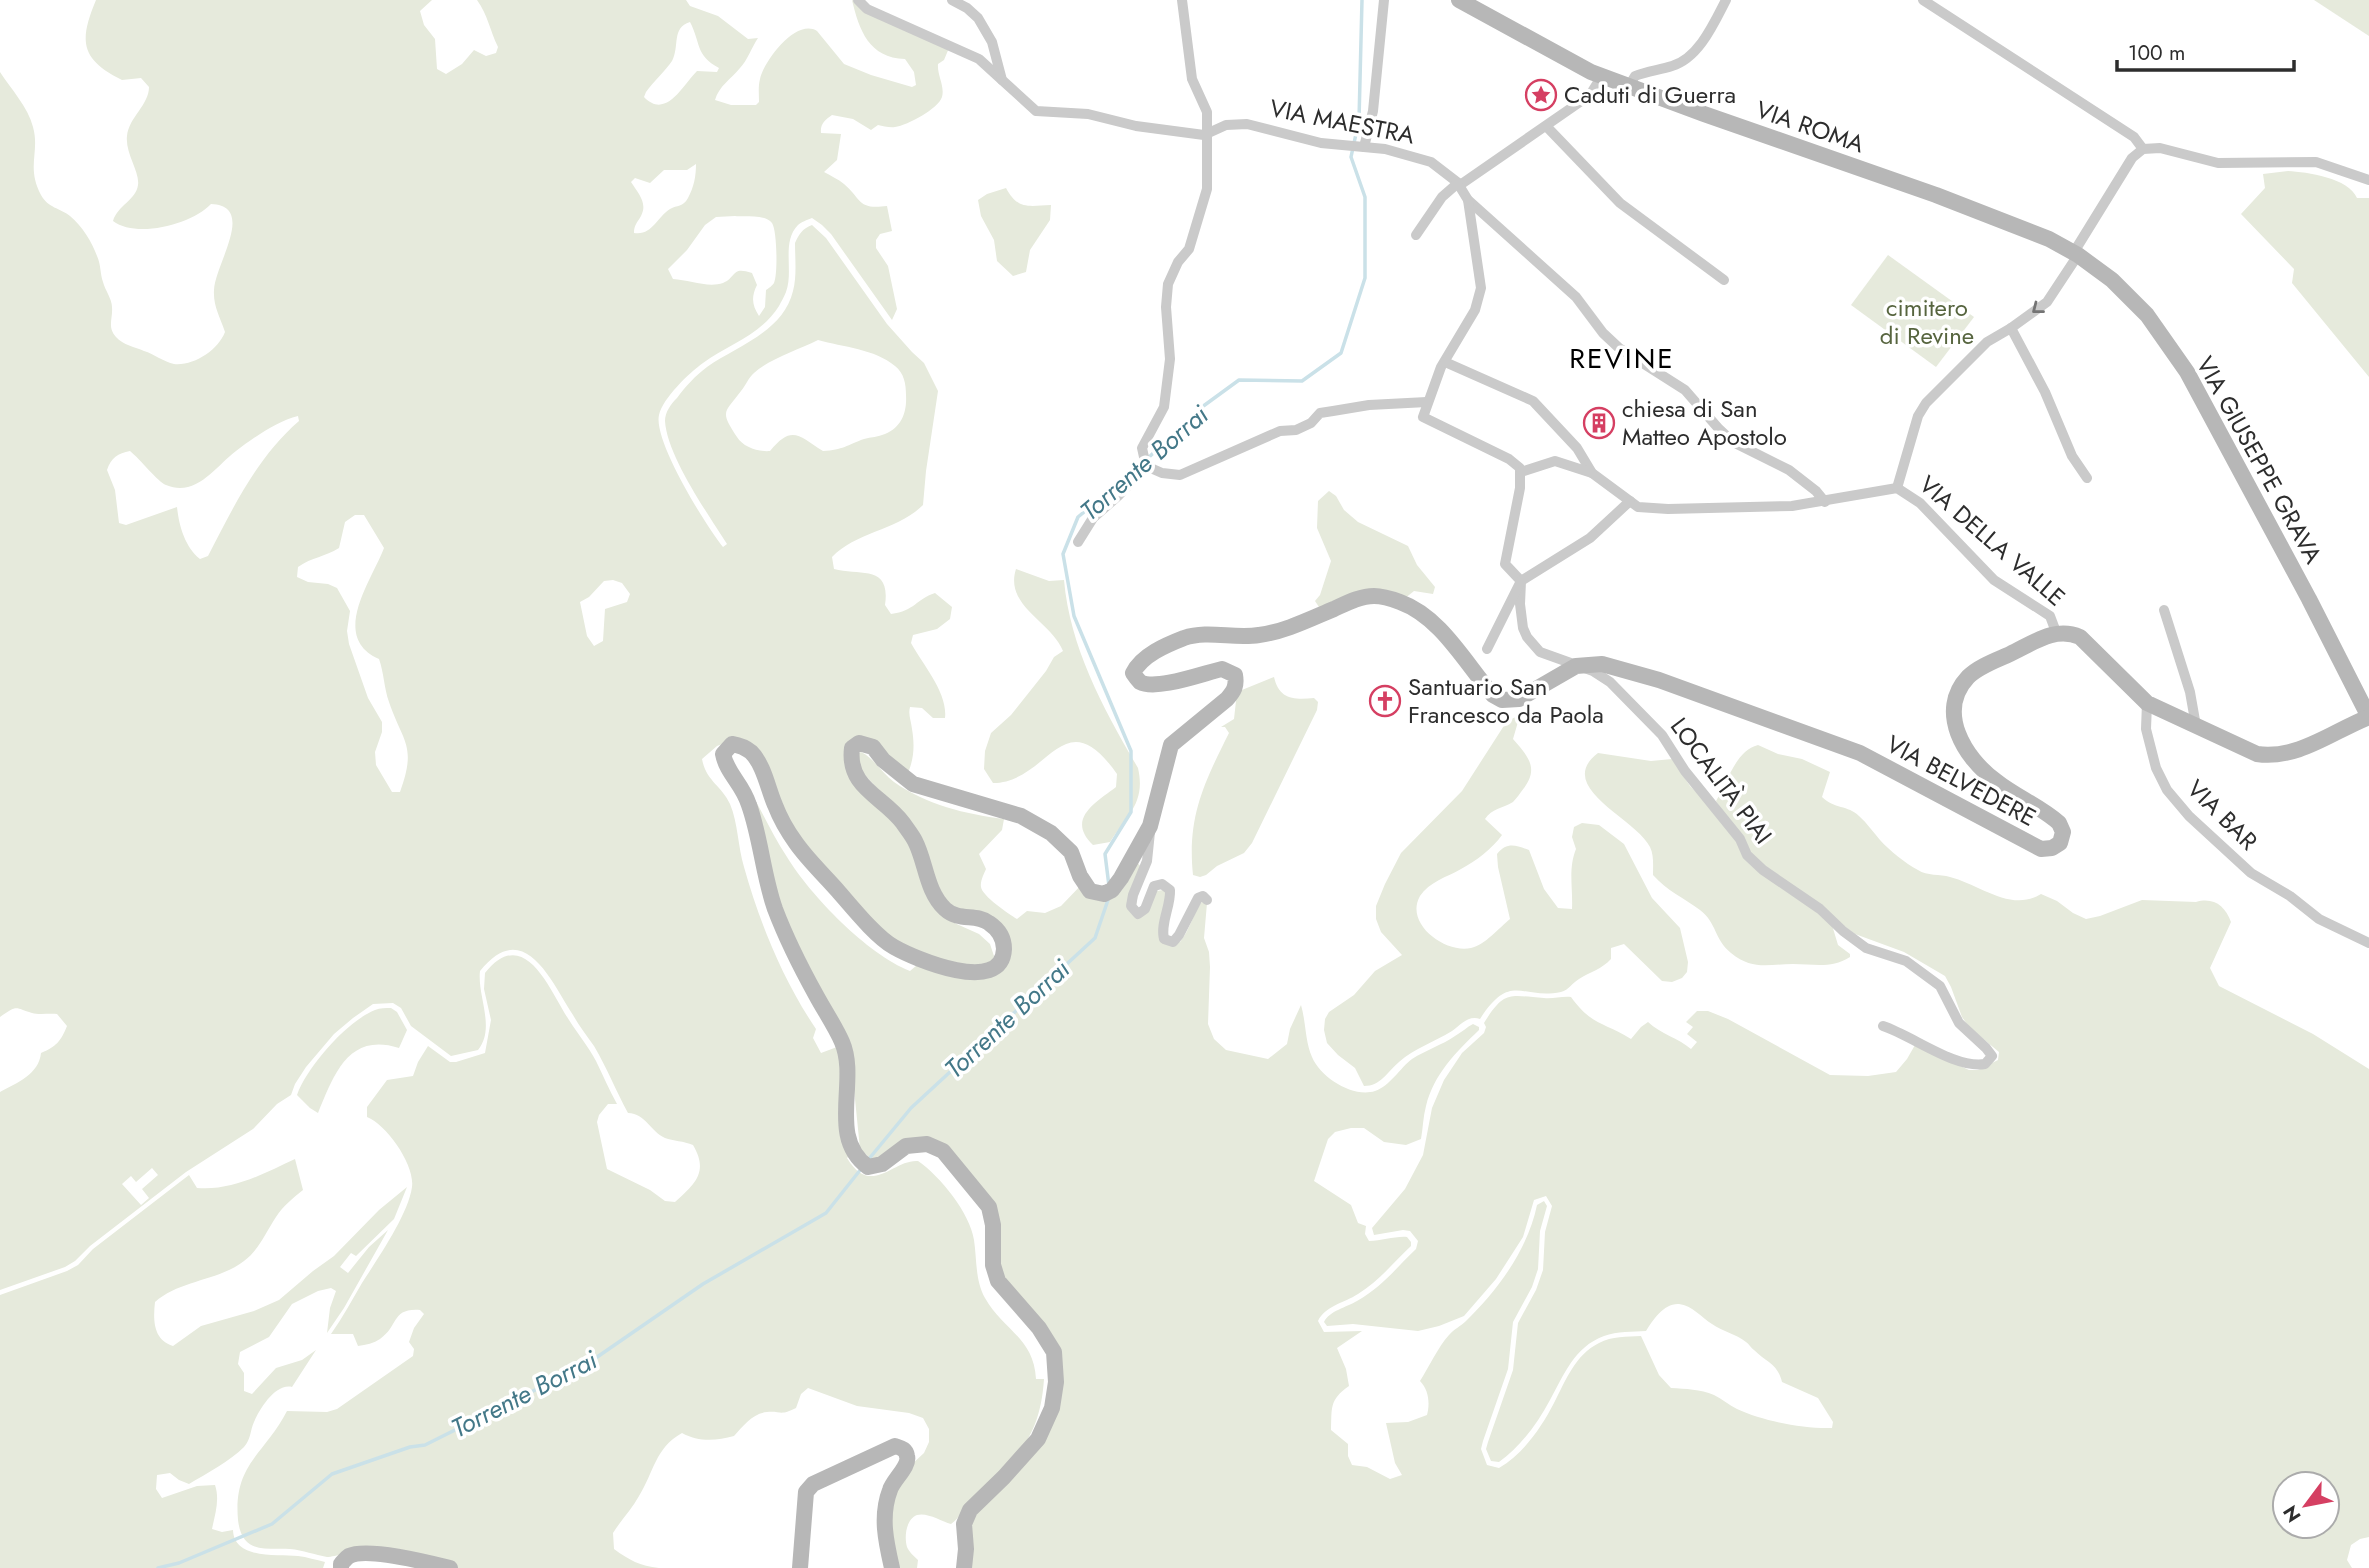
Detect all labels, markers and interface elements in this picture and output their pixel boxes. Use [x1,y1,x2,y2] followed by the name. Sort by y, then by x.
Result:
[2117,28,2294,72] scale bar
[2128,38,2185,68] text: 100 m
[1564,77,1736,112] place label: Caduti di Guerra
[1524,78,1558,112] place icon: Caduti di Guerra
[1267,90,1418,153] street label: VIA MAESTRA
[1751,92,1869,161] street label: VIA ROMA
[1880,290,1974,353] park label: cimitero di Revine
[2033,301,2045,314] one-way arrow
[1569,338,1675,379] district label: REVINE
[2188,350,2331,570] street label: VIA GIUSEPPE GRAVA
[1622,391,1787,454] place label: chiesa di San Matteo Apostolo
[1072,396,1217,530] water label: Torrente Borrai
[1582,406,1616,440] building icon: chiesa di San Matteo Apostolo
[1912,467,2073,614] street label: VIA DELLA VALLE
[1408,669,1604,732] place label: Santuario San Francesco da Paola
[1368,684,1402,718] church icon: Santuario San Francesco da Paola
[1662,710,1781,851] street label: LOCALITÀ PIAI
[1880,726,2042,835] street label: VIA BELVEDERE
[2179,771,2266,858] street label: VIA BAR
[936,951,1078,1087] water label: Torrente Borrai
[445,1341,604,1447] water label: Torrente Borrai
[2271,1470,2341,1540] north arrow
[2277,1500,2307,1527] text: N

